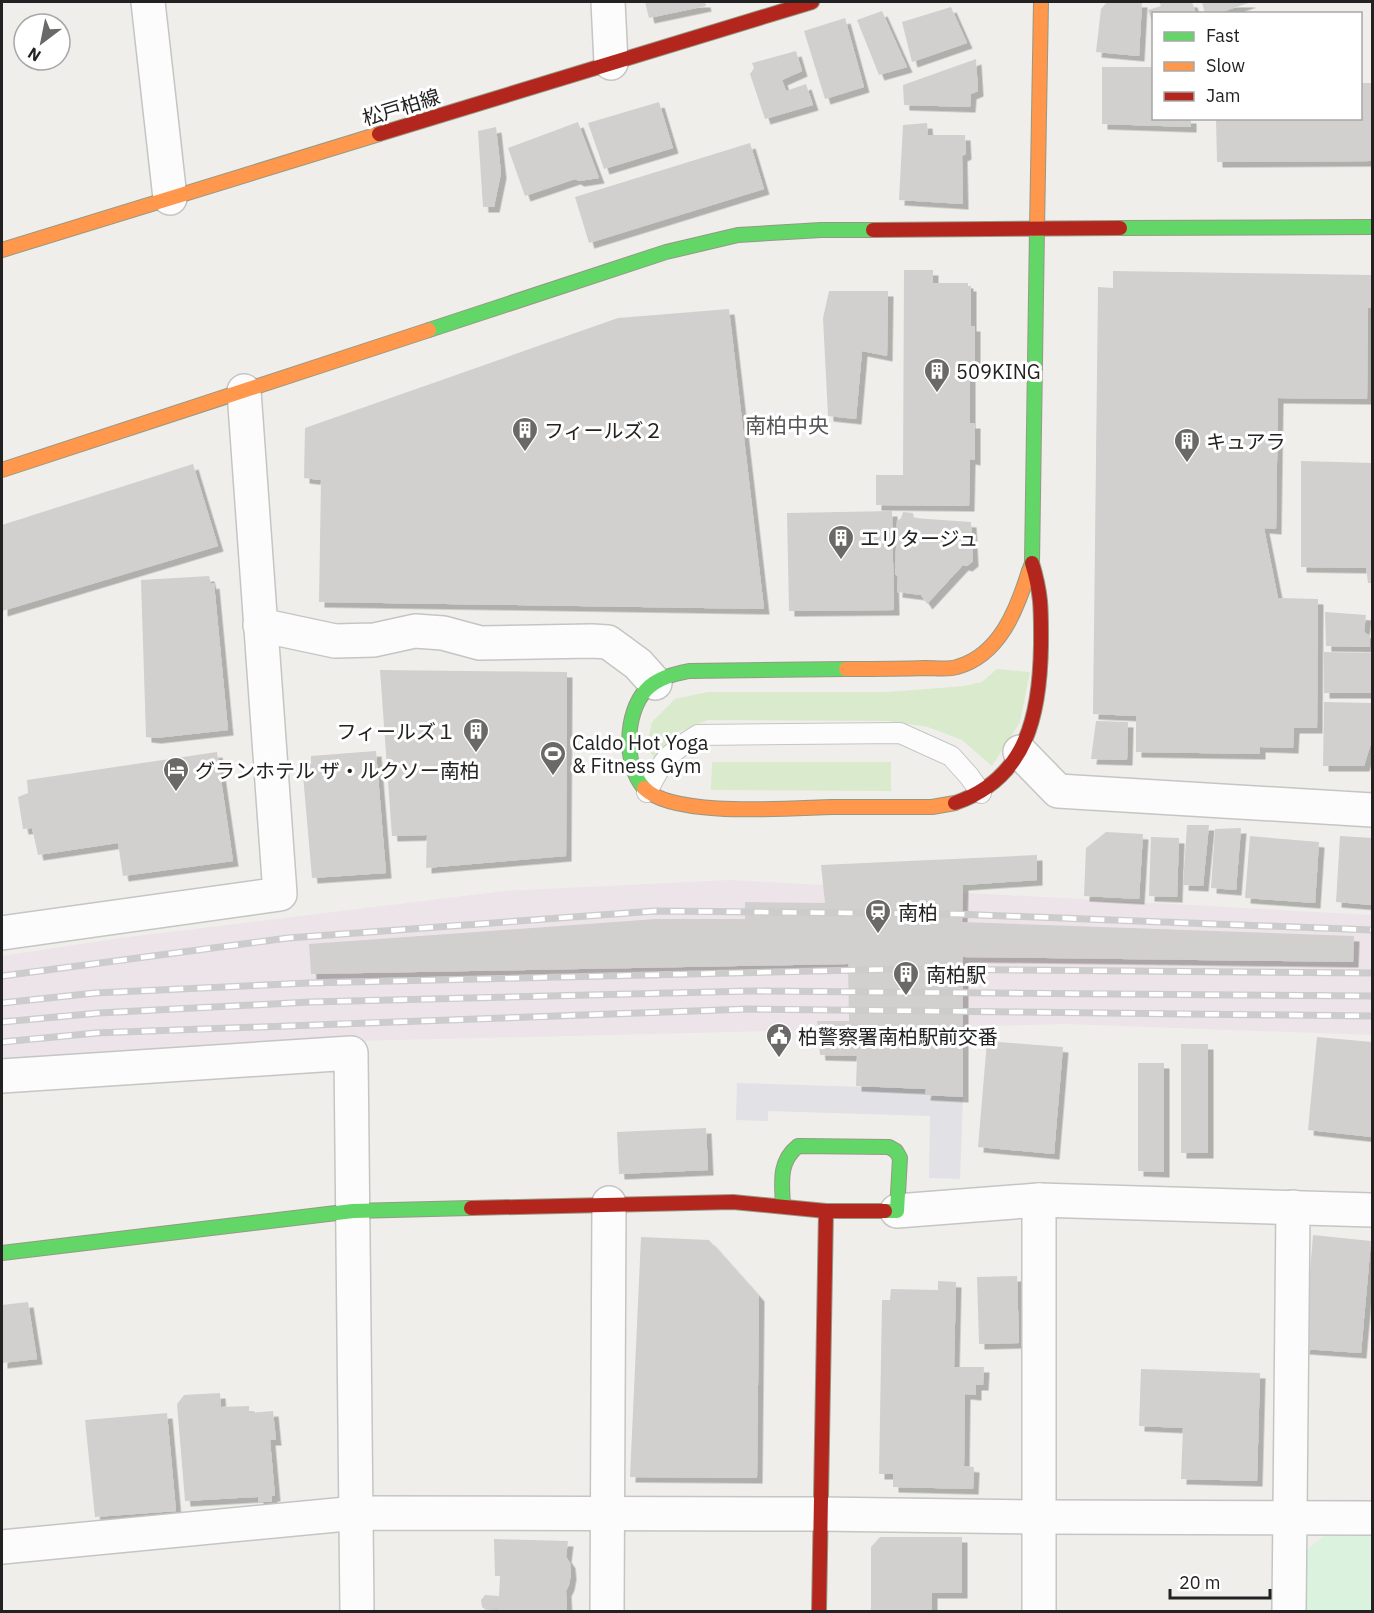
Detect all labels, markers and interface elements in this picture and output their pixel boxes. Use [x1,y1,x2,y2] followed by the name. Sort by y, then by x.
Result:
[12,12,72,72] north arrow
[1152,12,1362,120] legend
[1206,24,1240,47] text: Fast
[24,43,44,66] text: N
[1206,54,1245,77] text: Slow
[359,82,443,132] street label: 松戸柏線
[1206,84,1241,107] text: Jam
[922,356,952,394] building icon: 509KING
[956,358,1041,385] place label: 509KING
[745,411,829,439] district label: 南柏中央
[510,415,540,453] building icon: フィールズ２
[544,417,664,444] place label: フィールズ２
[1172,426,1202,464] building icon: キュアラ
[1206,428,1286,455] place label: キュアラ
[826,523,856,561] building icon: エリタージュ
[860,525,978,552] place label: エリタージュ
[461,716,491,754] building icon: フィールズ１
[336,718,456,745] place label: フィールズ１
[572,729,709,779] place label: Caldo Hot Yoga & Fitness Gym
[538,739,568,777] sports icon: Caldo Hot Yoga & Fitness Gym
[161,755,191,793] hotel icon: グランホテル ザ・ルクソー南柏
[195,757,480,784] place label: グランホテル ザ・ルクソー南柏
[863,897,893,935] station icon: 南柏
[898,899,938,926] place label: 南柏
[891,959,921,997] building icon: 南柏駅
[926,961,986,988] place label: 南柏駅
[764,1021,794,1059] public building icon: 柏警察署南柏駅前交番
[798,1023,998,1050] place label: 柏警察署南柏駅前交番
[1170,1562,1270,1600] scale bar
[1179,1571,1221,1594] text: 20 m

